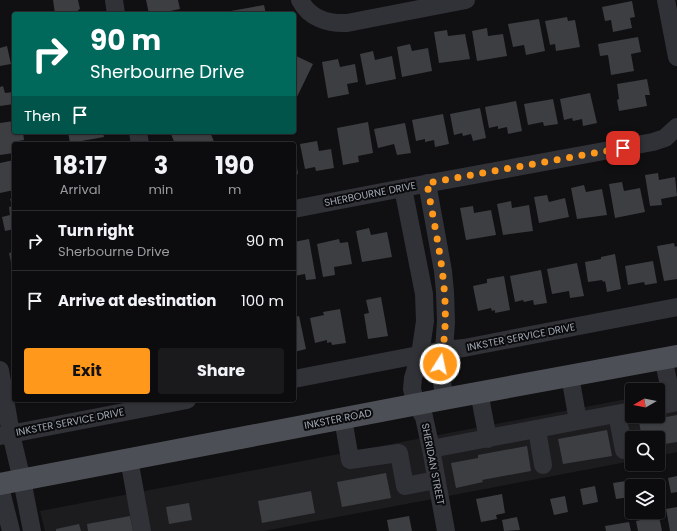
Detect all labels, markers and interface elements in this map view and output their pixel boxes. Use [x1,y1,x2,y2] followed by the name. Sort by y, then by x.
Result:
[90,21,161,60] text: 90 m
[24,28,76,80] icon: right
[90,59,245,84] text: Sherbourne Drive
[69,104,91,126] icon: arrive
[24,105,61,126] text: Then
[606,131,640,165] pin
[612,137,634,159] icon: arrive
[54,149,107,182] text: 18:17
[154,149,168,182] text: 3
[215,149,254,182] text: 190
[323,178,417,210] street label: SHERBOURNE DRIVE
[60,180,101,199] text: Arrival
[148,180,173,199] text: min
[228,180,241,199] text: m
[58,220,134,241] text: Turn right
[24,230,46,252] icon: right
[246,230,284,251] text: 90 m
[58,242,170,261] text: Sherbourne Drive
[24,290,46,312] icon: arrive
[58,290,216,311] text: Arrive at destination
[241,290,284,311] text: 100 m
[466,319,576,355] street label: INKSTER SERVICE DRIVE
[419,343,461,385] position arrow
[24,348,150,394] button: Exit
[158,348,284,394] button: Share
[625,383,665,423] north arrow
[625,383,665,519] map controls
[15,404,125,440] street label: INKSTER SERVICE DRIVE
[303,405,373,433] street label: INKSTER ROAD
[418,422,448,507] street label: SHERIDAN STREET
[625,431,665,471] button: search
[625,479,665,519] button: layers

